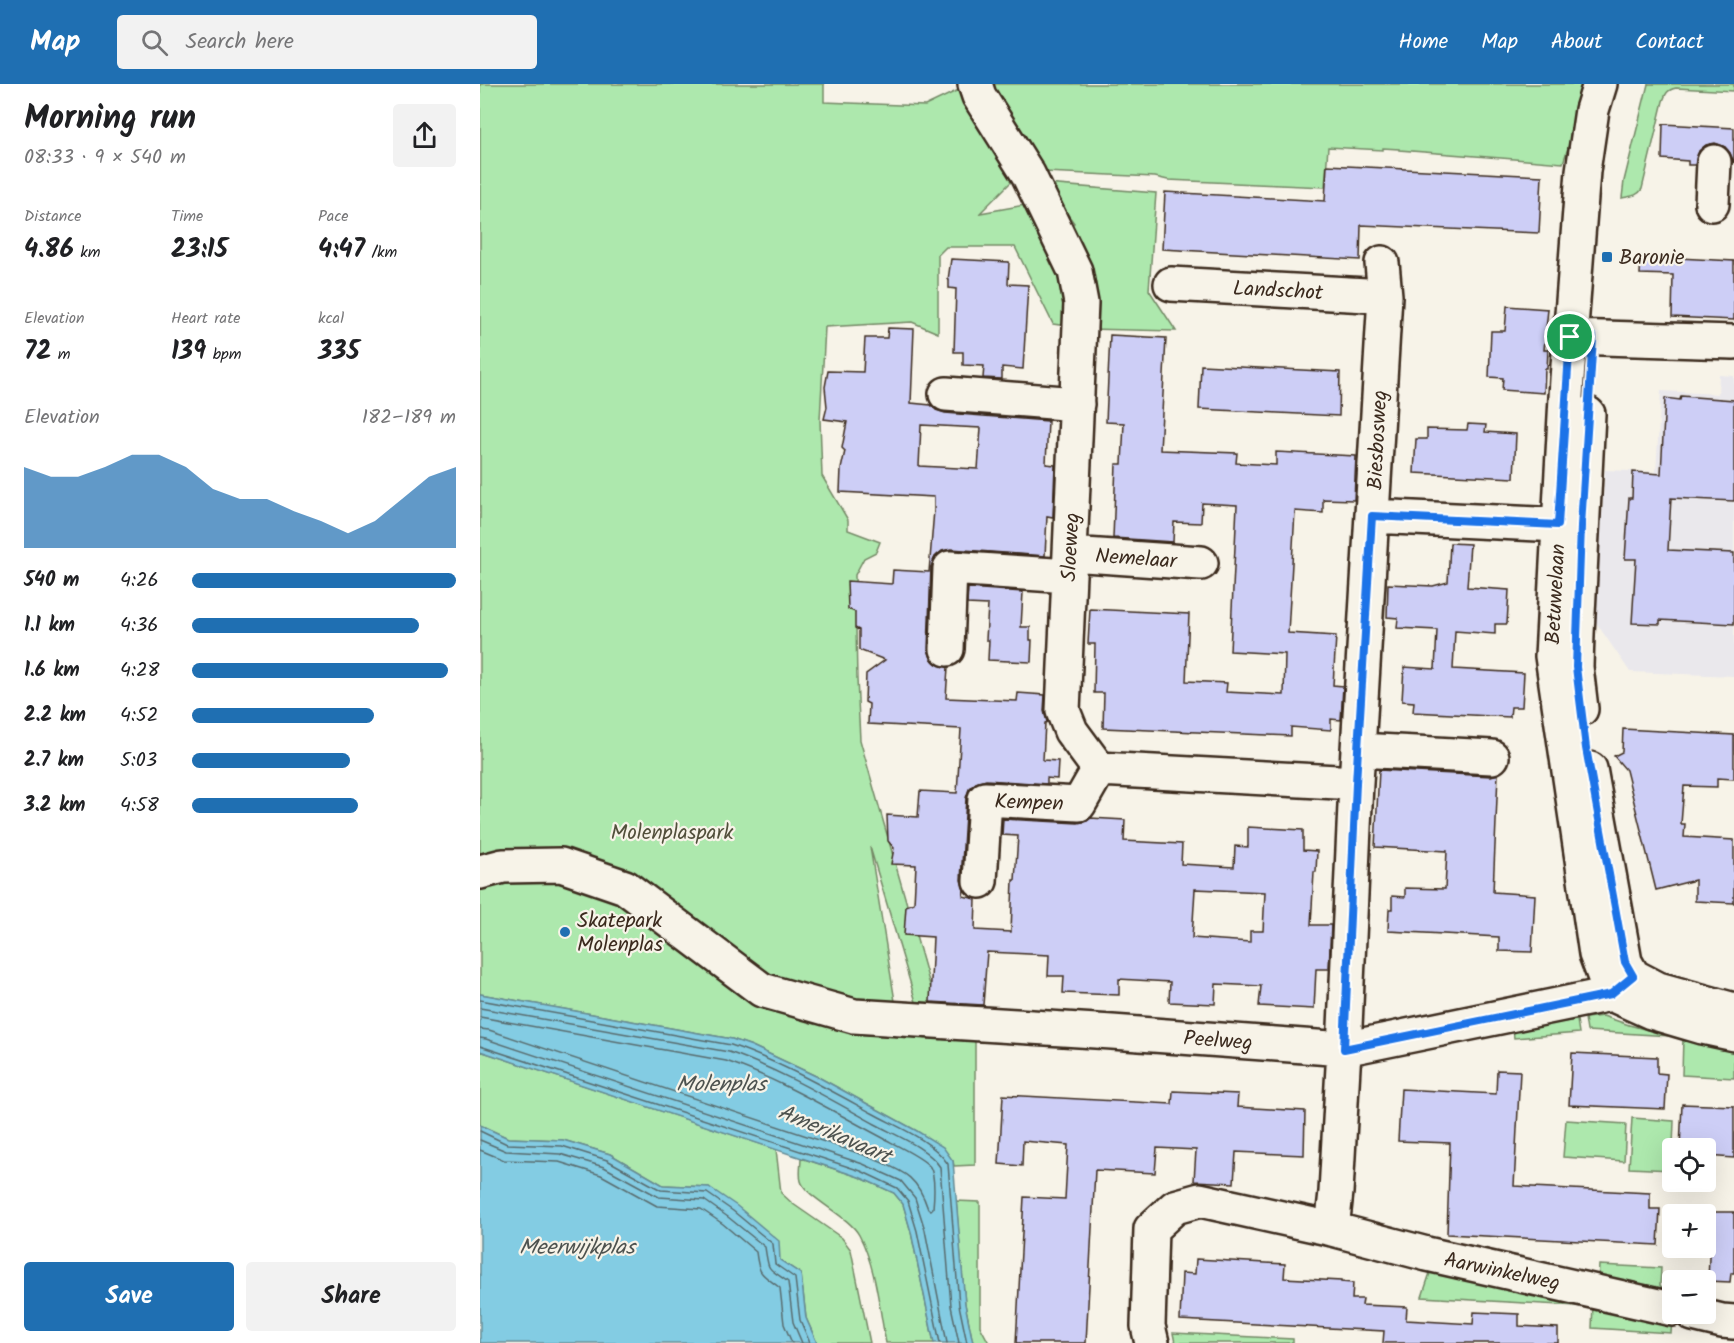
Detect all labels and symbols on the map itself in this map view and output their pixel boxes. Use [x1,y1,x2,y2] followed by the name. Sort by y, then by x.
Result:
[1619,242,1685,275] place label: Baronie
[1600,250,1614,264] marker: Baronie
[1232,273,1325,310] street label: Landschot
[1544,311,1595,362] pin
[1359,389,1398,491] street label: Biesbosweg
[1053,512,1090,582] street label: Sloeweg
[1094,540,1179,579] street label: Nemelaar
[1537,543,1576,645] street label: Betuwelaan
[994,786,1064,821] street label: Kempen
[611,817,733,850] park label: Molenplaspark
[577,905,663,962] place label: Skatepark Molenplas
[558,925,572,939] marker: Skatepark Molenplas
[1182,1023,1253,1060] street label: Peelweg
[676,1068,769,1103] water label: Molenplas
[772,1096,899,1176] water label: Amerikavaart
[519,1231,638,1266] water label: Meerwijkplas
[1441,1244,1563,1301] street label: Aarwinkelweg

